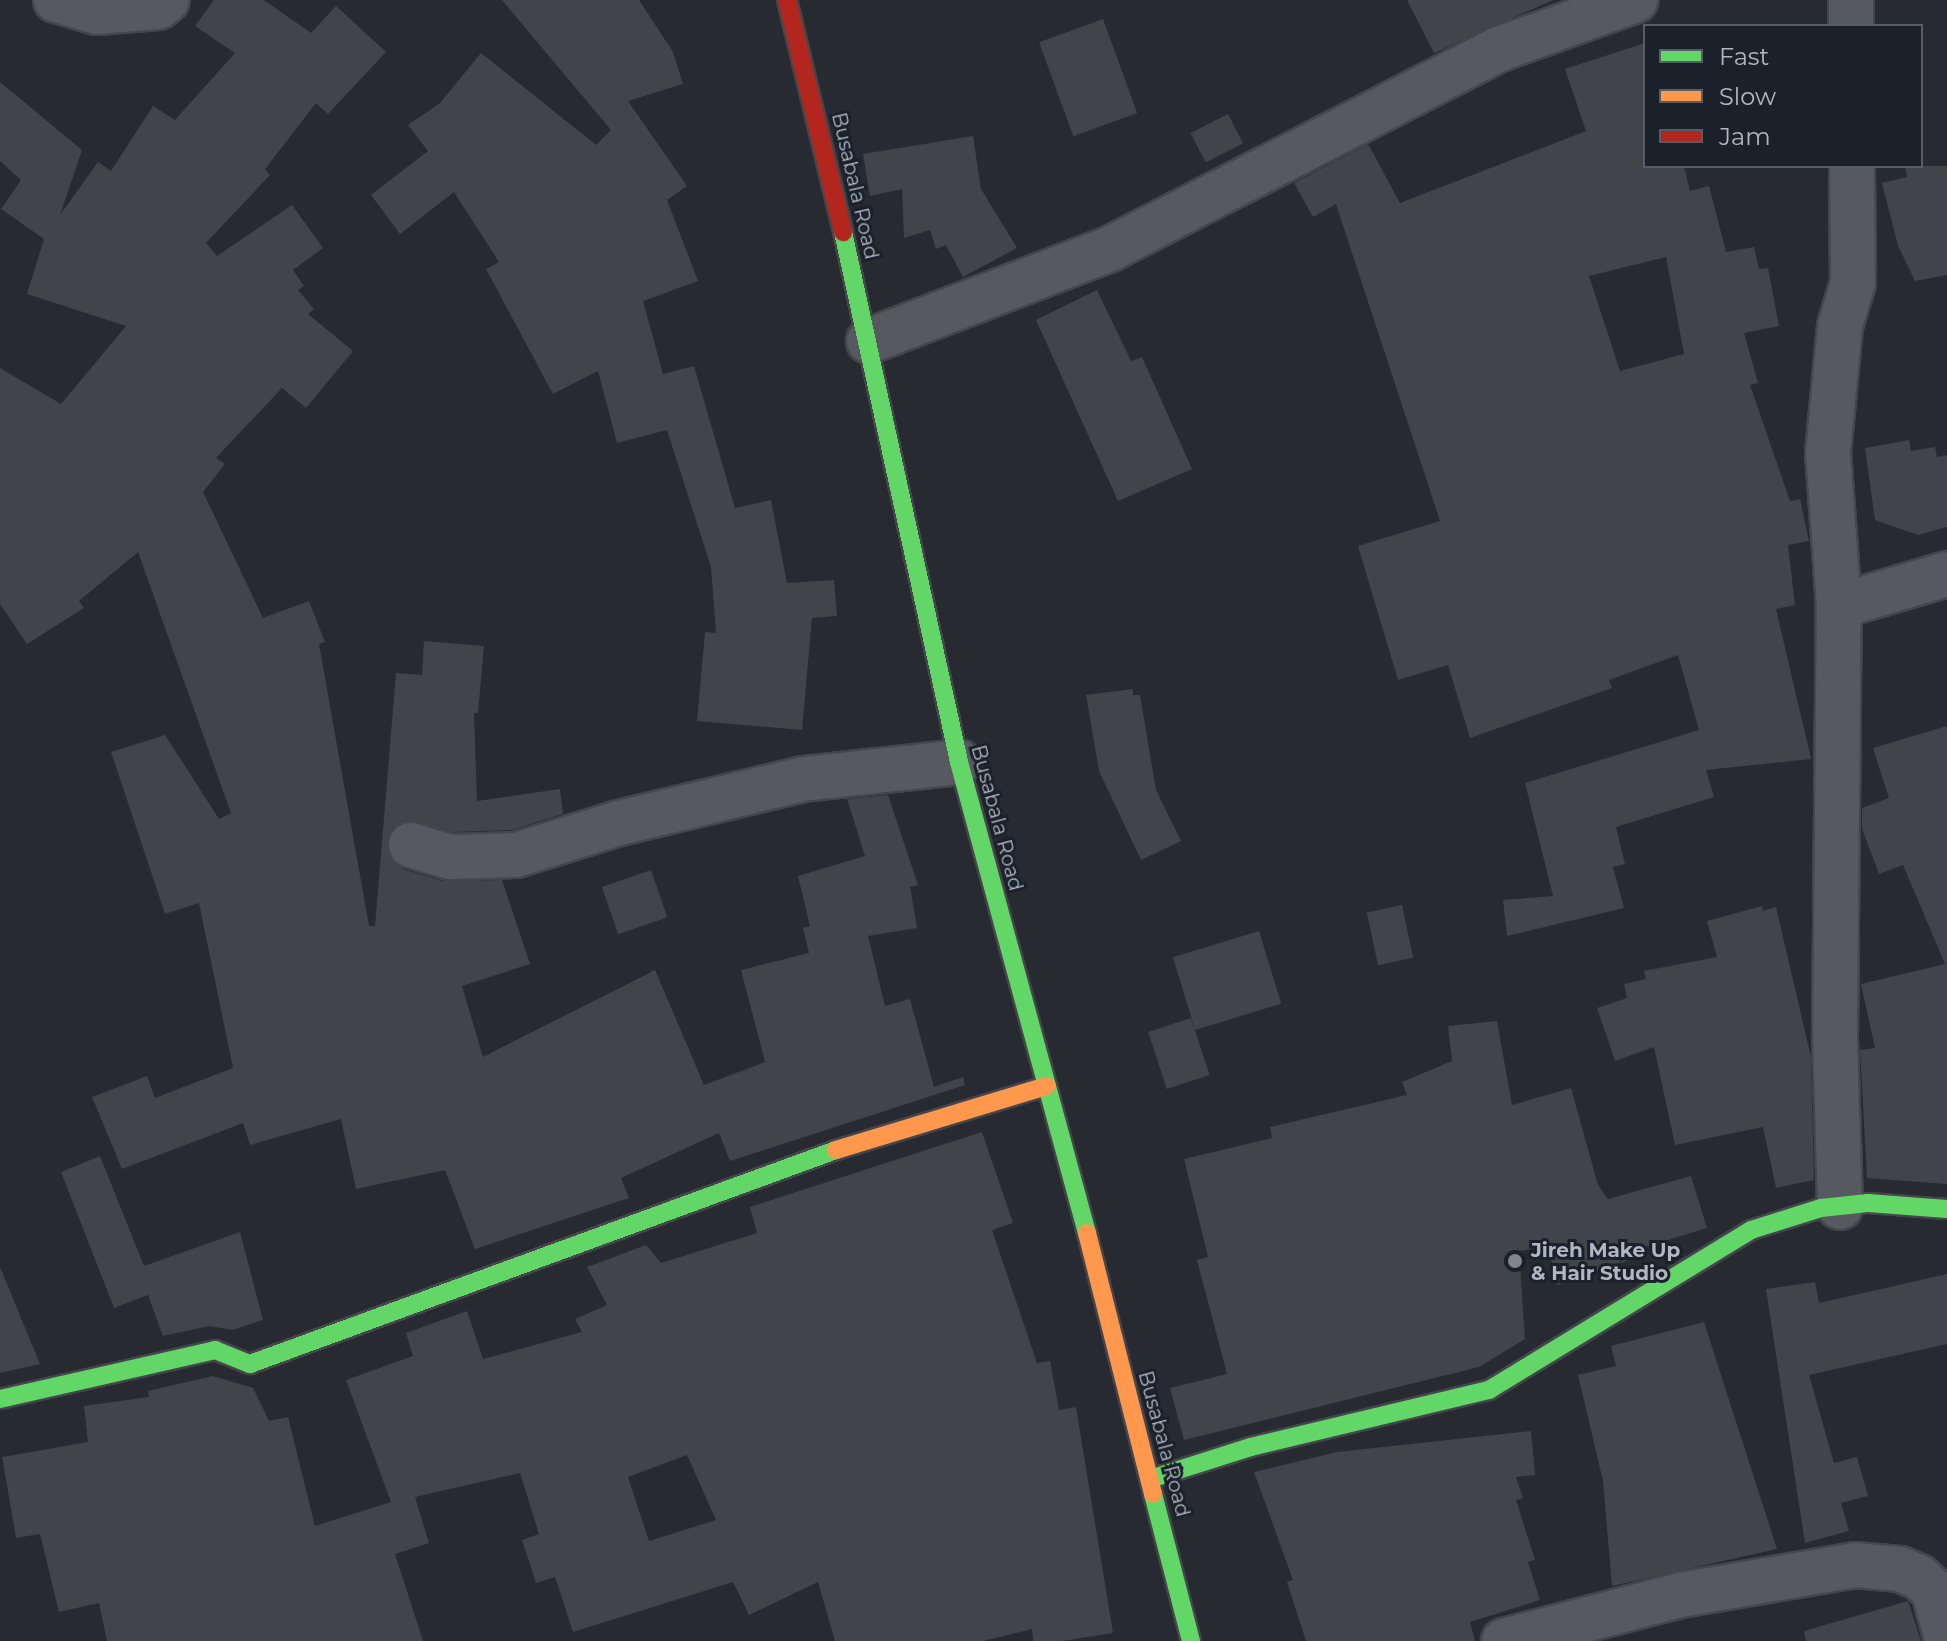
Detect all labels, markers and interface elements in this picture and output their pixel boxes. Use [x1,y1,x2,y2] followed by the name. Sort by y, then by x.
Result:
[1643,24,1923,168] legend
[1719,42,1769,71] text: Fast
[1719,82,1776,111] text: Slow
[826,110,884,262] street label: Busabala Road
[1719,122,1771,151] text: Jam
[966,742,1028,894] street label: Busabala Road
[1531,1238,1680,1285] place label: Jireh Make Up & Hair Studio
[1506,1252,1524,1270] marker: Jireh Make Up & Hair Studio
[1133,1368,1195,1520] street label: Busabala Road

